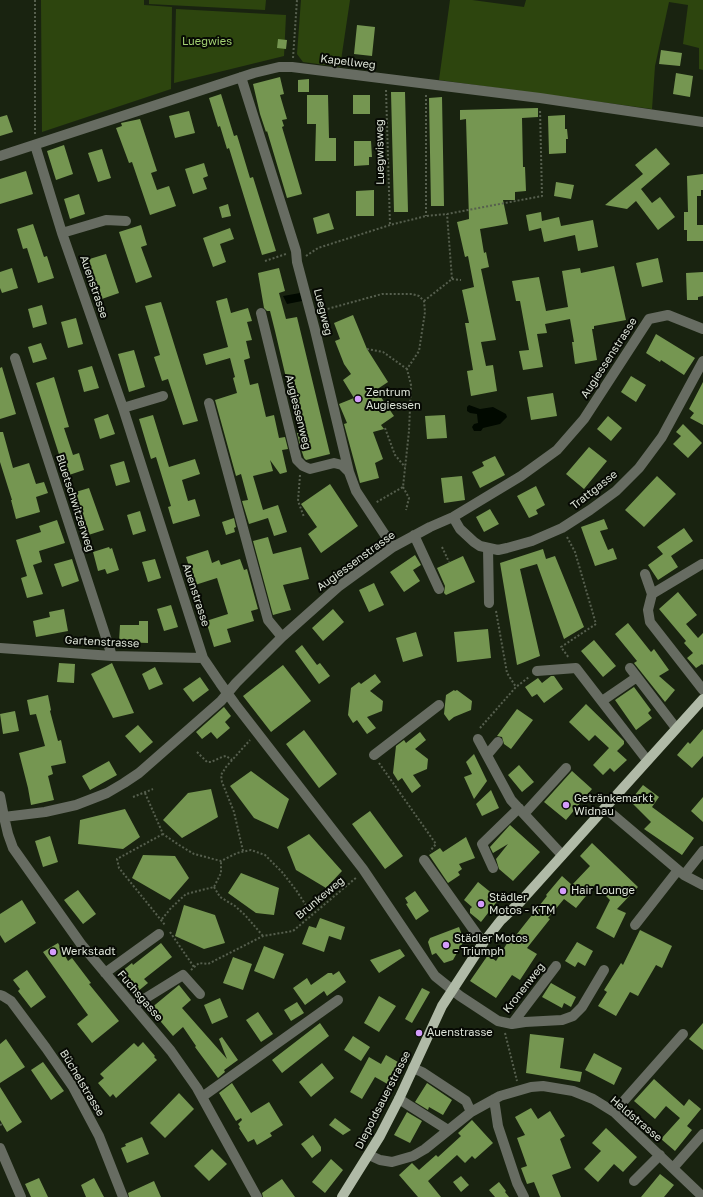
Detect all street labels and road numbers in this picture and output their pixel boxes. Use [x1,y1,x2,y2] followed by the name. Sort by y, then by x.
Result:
[320,52,376,72] street label: Kapellweg
[373,119,387,185] street label: Luegwisweg
[77,254,111,320] street label: Auenstrasse
[311,287,335,337] street label: Luegweg
[578,315,640,401] street label: Augiessenstrasse
[282,373,314,451] street label: Augiessenweg
[53,453,97,553] street label: Bluetschwitzerweg
[568,468,620,512] street label: Trattgasse
[314,528,398,594] street label: Augiessenstrasse
[180,562,212,628] street label: Auenstrasse
[64,633,140,651] street label: Gartenstrasse
[293,874,347,922] street label: Brunkeweg
[500,960,548,1016] street label: Kronenweg
[114,968,166,1024] street label: Fuchsgasse
[57,1047,107,1119] street label: Büchelstrasse
[352,1049,414,1151] street label: Diepoldsauerstrasse
[607,1094,665,1144] street label: Heldstrasse

